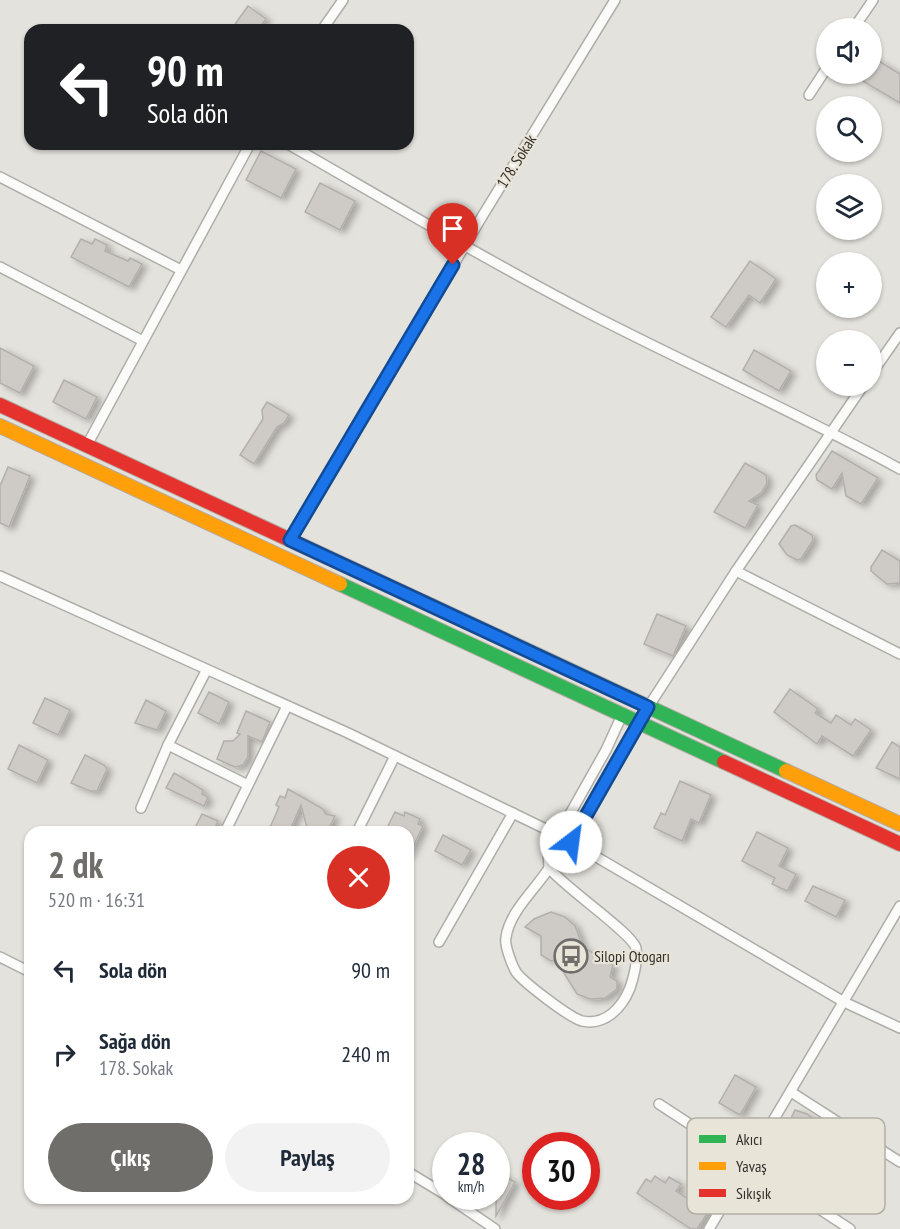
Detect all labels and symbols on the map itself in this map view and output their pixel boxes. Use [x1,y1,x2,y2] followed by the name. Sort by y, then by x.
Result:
[492,130,541,191] street label: 178. Sokak
[427,203,478,265] pin
[539,810,603,874] position arrow
[553,938,589,974] bus stop icon: Silopi Otogarı
[594,946,670,966] place label: Silopi Otogarı
[687,1118,885,1214] legend
[736,1129,762,1149] text: Akıcı
[522,1132,600,1210] speed limit sign: 30
[736,1156,767,1176] text: Yavaş
[736,1183,772,1203] text: Sıkışık

